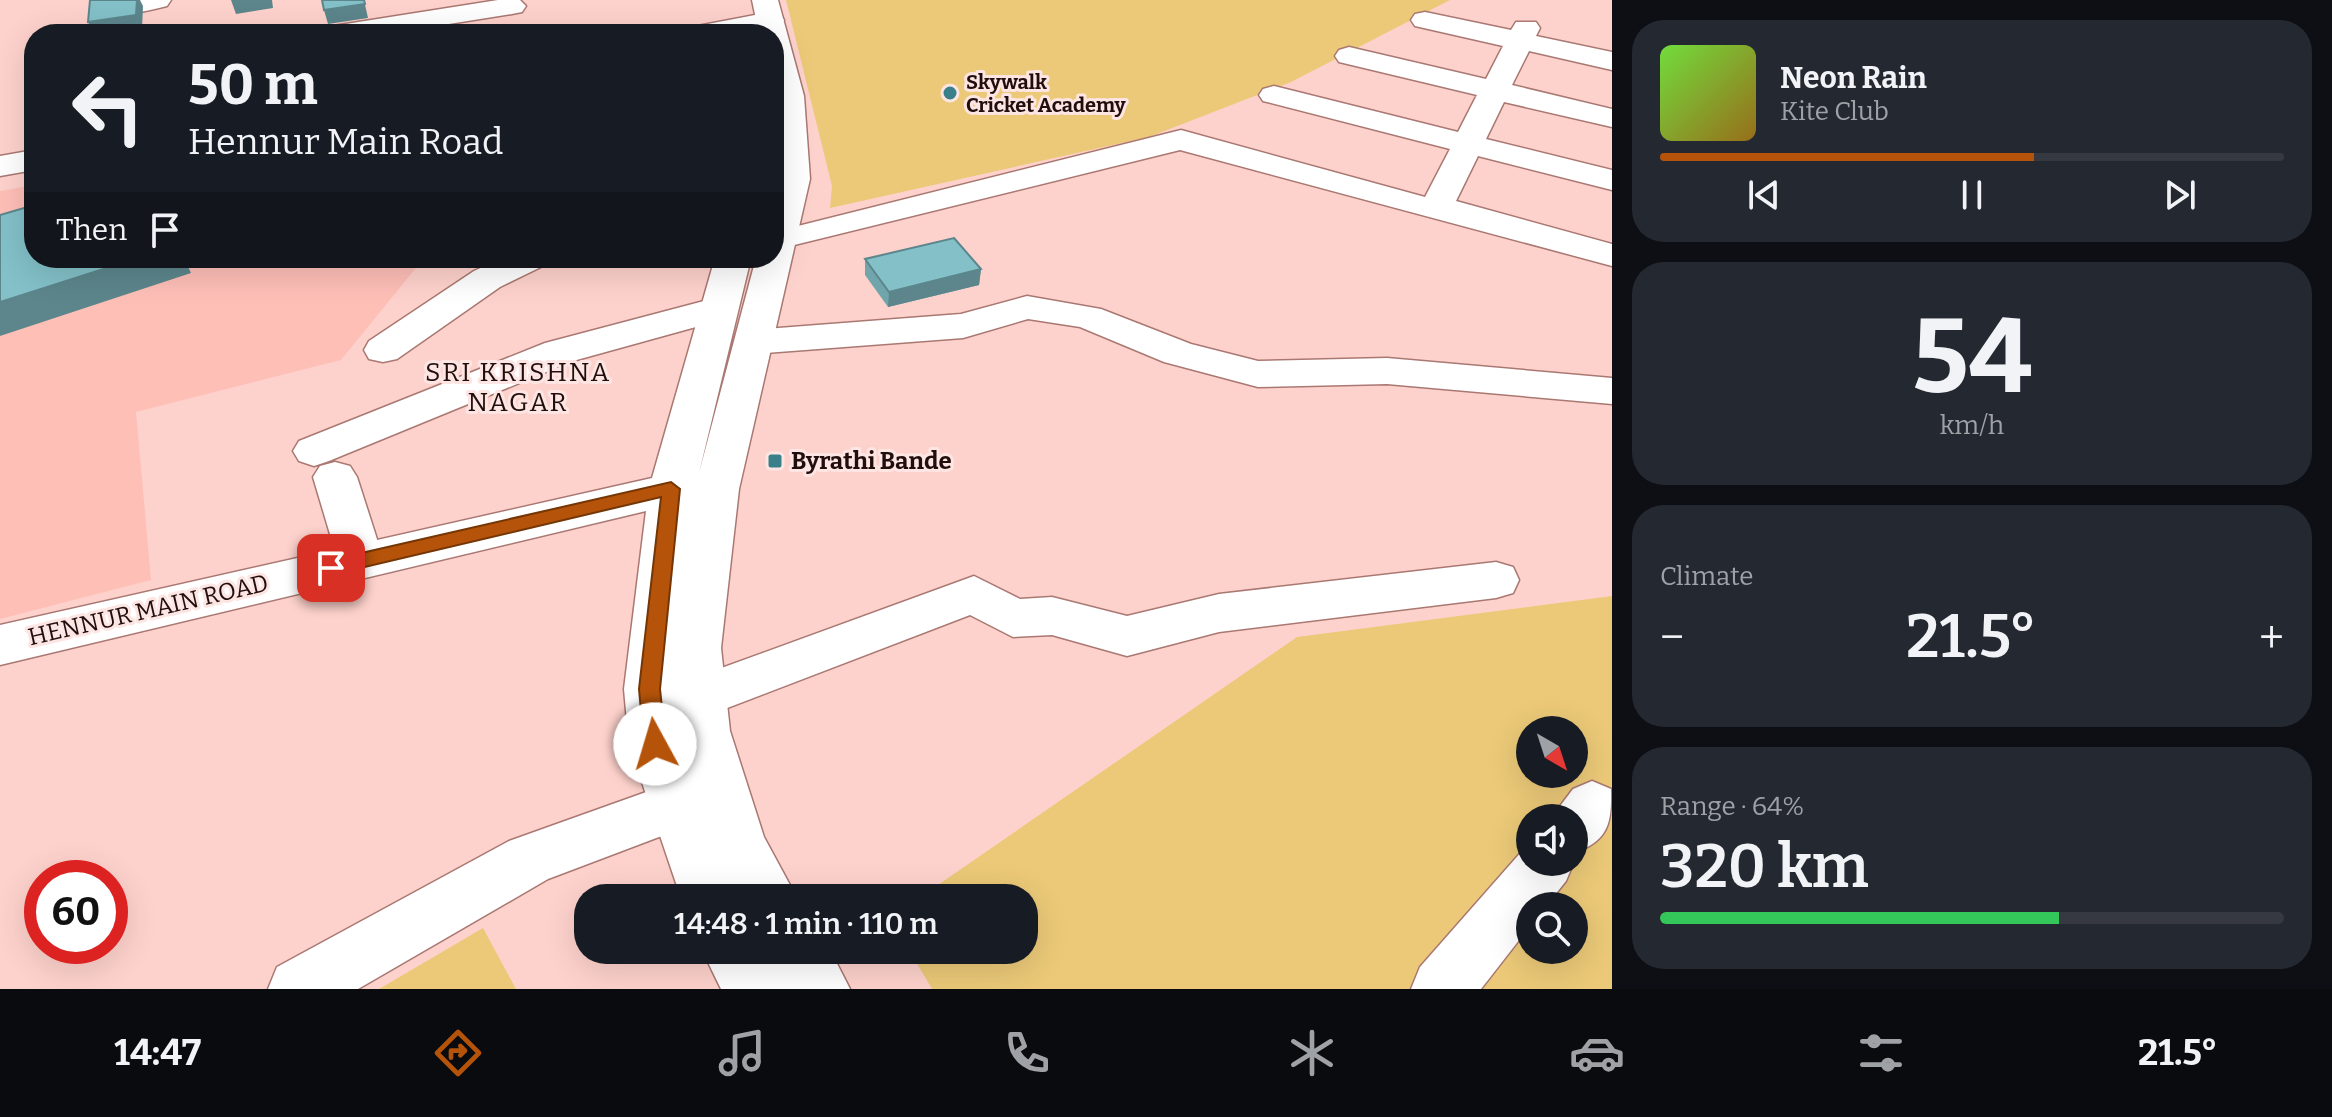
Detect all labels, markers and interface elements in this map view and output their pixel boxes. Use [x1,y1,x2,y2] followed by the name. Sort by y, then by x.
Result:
[188,52,318,119] text: 50 m
[56,56,160,160] icon: left
[1780,60,1927,96] text: Neon Rain
[966,70,1127,117] place label: Skywalk Cricket Academy
[941,84,959,102] marker: Skywalk Cricket Academy
[1780,96,1889,127] text: Kite Club
[188,120,503,164] text: Hennur Main Road
[1742,173,1786,217] icon: previous
[1950,173,1994,217] icon: pause
[2158,173,2202,217] icon: next
[143,208,187,252] icon: arrive
[56,212,127,248] text: Then
[1912,295,2032,420] text: 54
[425,357,611,418] district label: SRI KRISHNA NAGAR
[1940,410,2004,441] text: km/h
[791,447,952,475] place label: Byrathi Bande
[766,452,784,470] marker: Byrathi Bande
[297,534,365,602] pin
[309,546,353,590] icon: arrive
[1660,561,1754,592] text: Climate
[25,569,271,651] street label: HENNUR MAIN ROAD
[1906,601,2037,673] text: 21.5°
[1660,611,1684,664] text: −
[2259,611,2284,664] text: +
[613,702,697,786] position arrow
[1516,716,1588,788] north arrow
[1516,716,1588,964] map controls
[1660,791,1804,822] text: Range · 64%
[1516,804,1588,876] button: sound
[1660,831,1869,903] text: 320 km
[24,860,128,964] speed limit sign: 60
[1516,892,1588,964] button: search
[674,906,938,942] text: 14:48 · 1 min · 110 m
[430,1025,486,1081] icon: directions
[714,1025,770,1081] icon: music
[999,1025,1055,1081] icon: phone
[1284,1025,1340,1081] icon: climate
[1569,1025,1625,1081] icon: car
[1853,1025,1909,1081] icon: filters
[114,1031,201,1075] text: 14:47
[2138,1031,2218,1075] text: 21.5°

